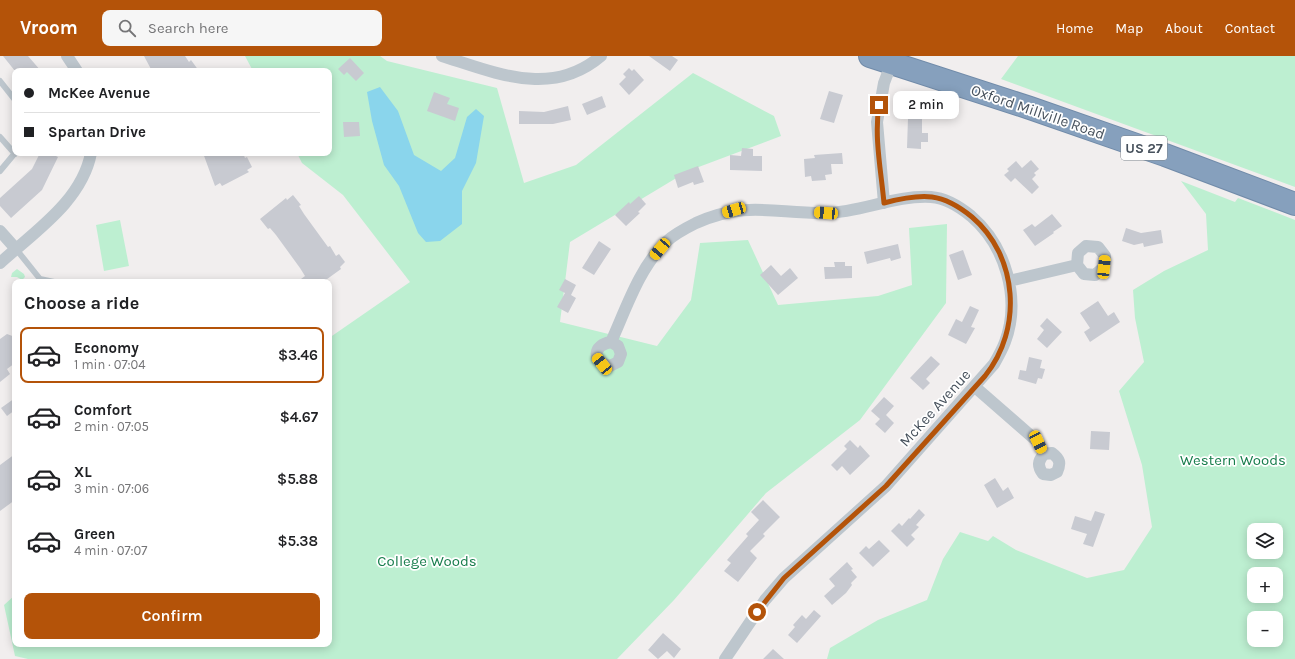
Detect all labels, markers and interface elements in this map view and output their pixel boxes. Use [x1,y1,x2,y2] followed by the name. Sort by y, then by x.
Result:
[102,10,382,46] search box
[20,17,78,39] text: Vroom
[116,17,138,39] icon: search
[148,19,229,37] text: Search here
[1056,20,1093,37] text: Home
[1115,20,1143,37] text: Map
[1165,20,1203,37] text: About
[1225,20,1275,37] text: Contact
[969,81,1107,143] street label: Oxford Millville Road
[48,84,150,102] text: McKee Avenue
[893,91,959,119] callout: 2 min
[870,96,888,114] route end
[908,97,944,112] text: 2 min
[48,123,146,141] text: Spartan Drive
[1121,136,1167,160] road number: US 27
[721,201,747,219] car
[814,206,838,220] car
[648,236,672,262] car
[1097,254,1111,280] car
[24,292,139,314] text: Choose a ride
[26,337,62,373] icon: car
[74,339,139,357] text: Economy
[278,346,318,364] text: $3.46
[590,351,614,377] car
[74,357,146,372] text: 1 min · 07:04
[896,366,974,450] street label: McKee Avenue
[26,399,62,435] icon: car
[74,401,132,419] text: Comfort
[280,408,318,426] text: $4.67
[74,419,149,434] text: 2 min · 07:05
[1027,429,1049,455] car
[1180,451,1286,469] park label: Western Woods
[26,461,62,497] icon: car
[74,463,92,481] text: XL
[277,470,318,488] text: $5.88
[74,481,149,496] text: 3 min · 07:06
[26,523,62,559] icon: car
[1247,523,1283,647] map controls
[1247,523,1283,559] button: layers
[74,525,115,543] text: Green
[277,532,318,550] text: $5.38
[74,543,147,558] text: 4 min · 07:07
[377,552,477,570] park label: College Woods
[1247,567,1283,603] button: +
[24,593,320,639] button: Confirm
[748,603,766,621] route start
[1247,611,1283,647] button: −

